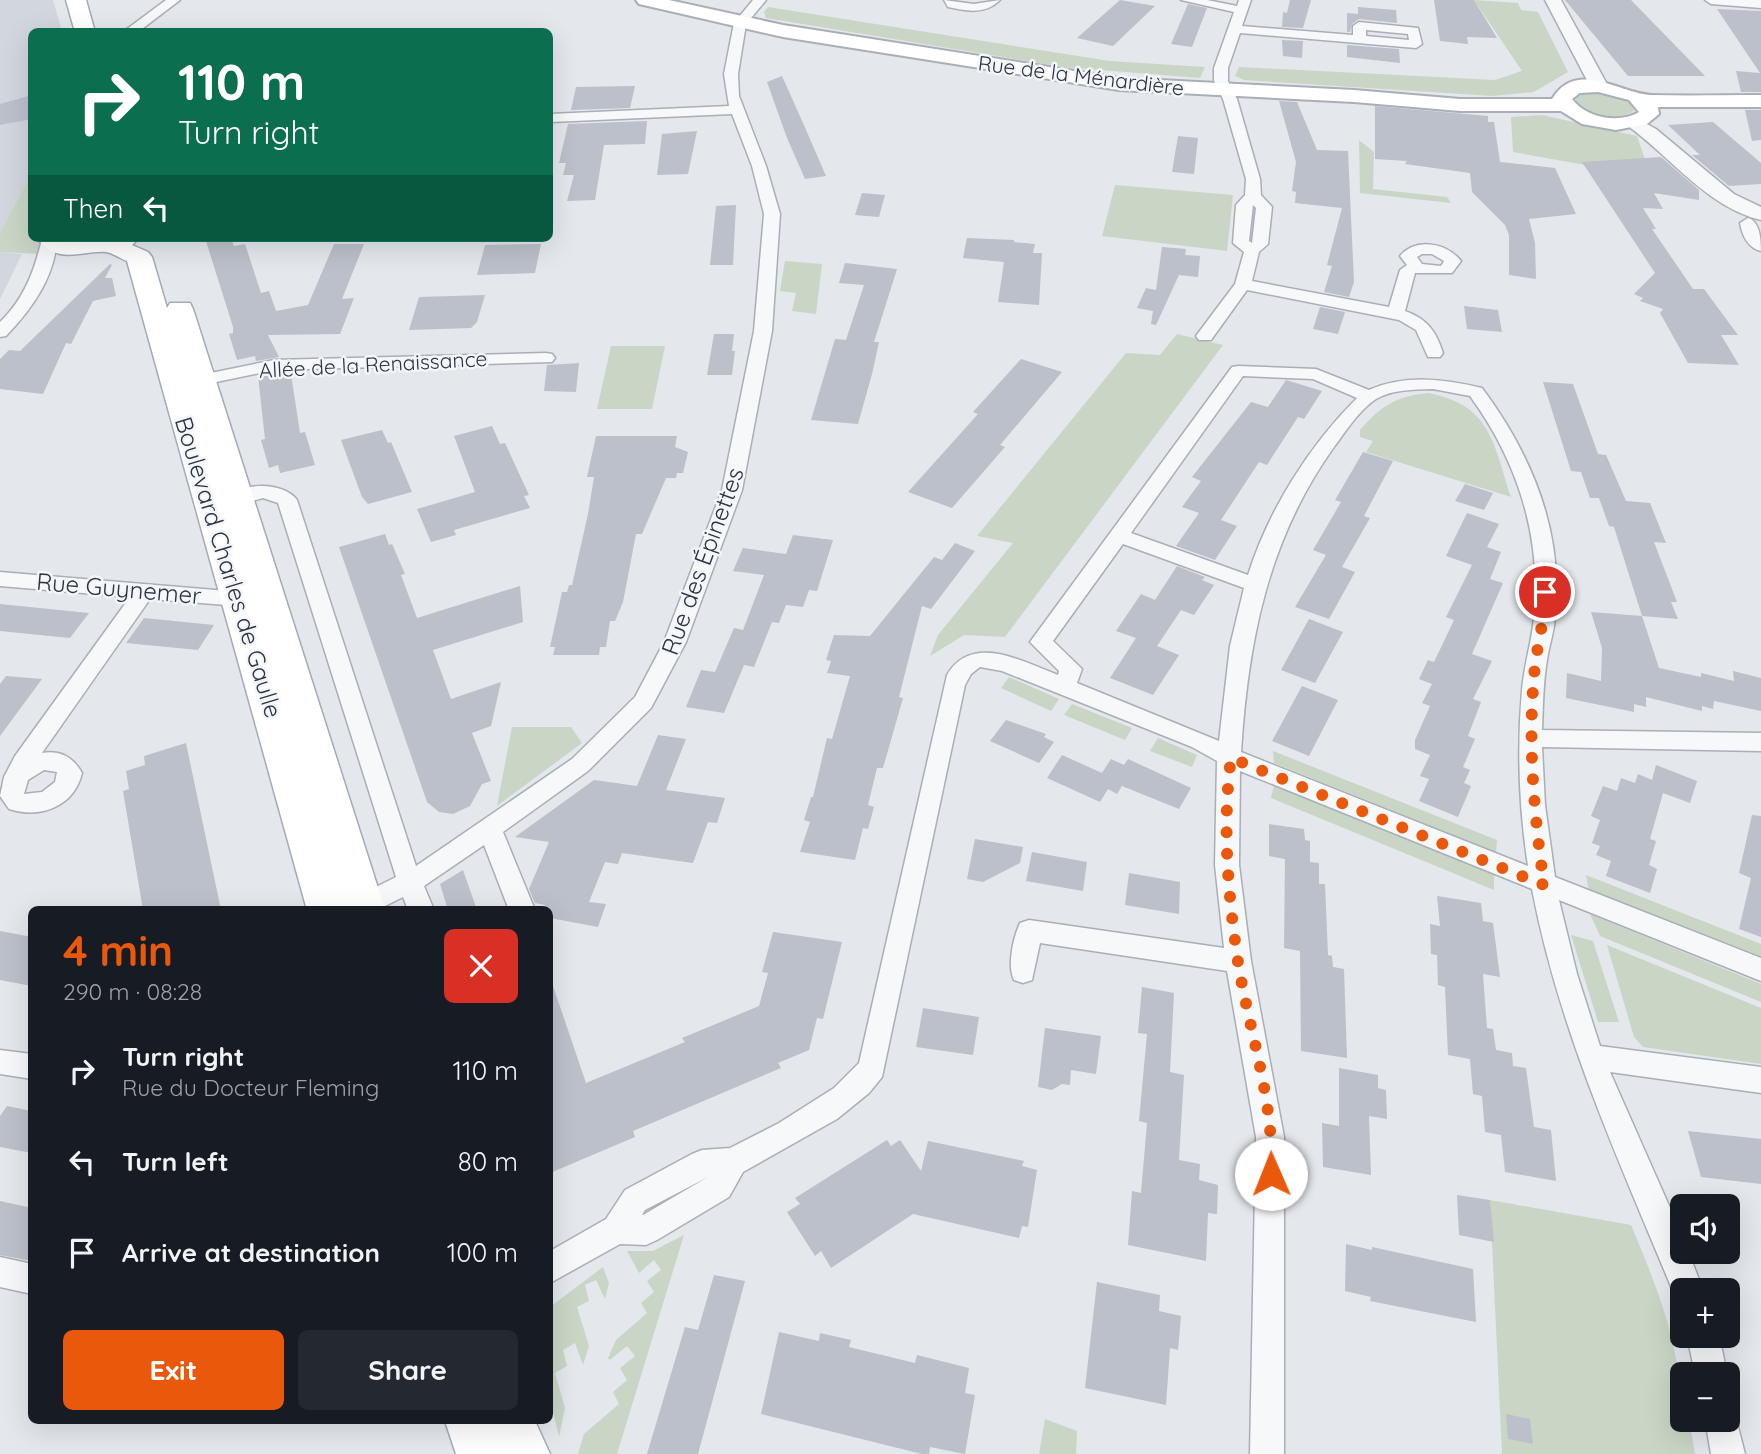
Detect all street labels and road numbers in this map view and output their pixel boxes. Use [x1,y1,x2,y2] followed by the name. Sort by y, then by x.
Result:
[977,49,1185,101] street label: Rue de la Ménardière
[258,345,488,383] street label: Allée de la Renaissance
[169,413,289,721] street label: Boulevard Charles de Gaulle
[654,463,750,659] street label: Rue des Épinettes
[35,566,203,610] street label: Rue Guynemer

